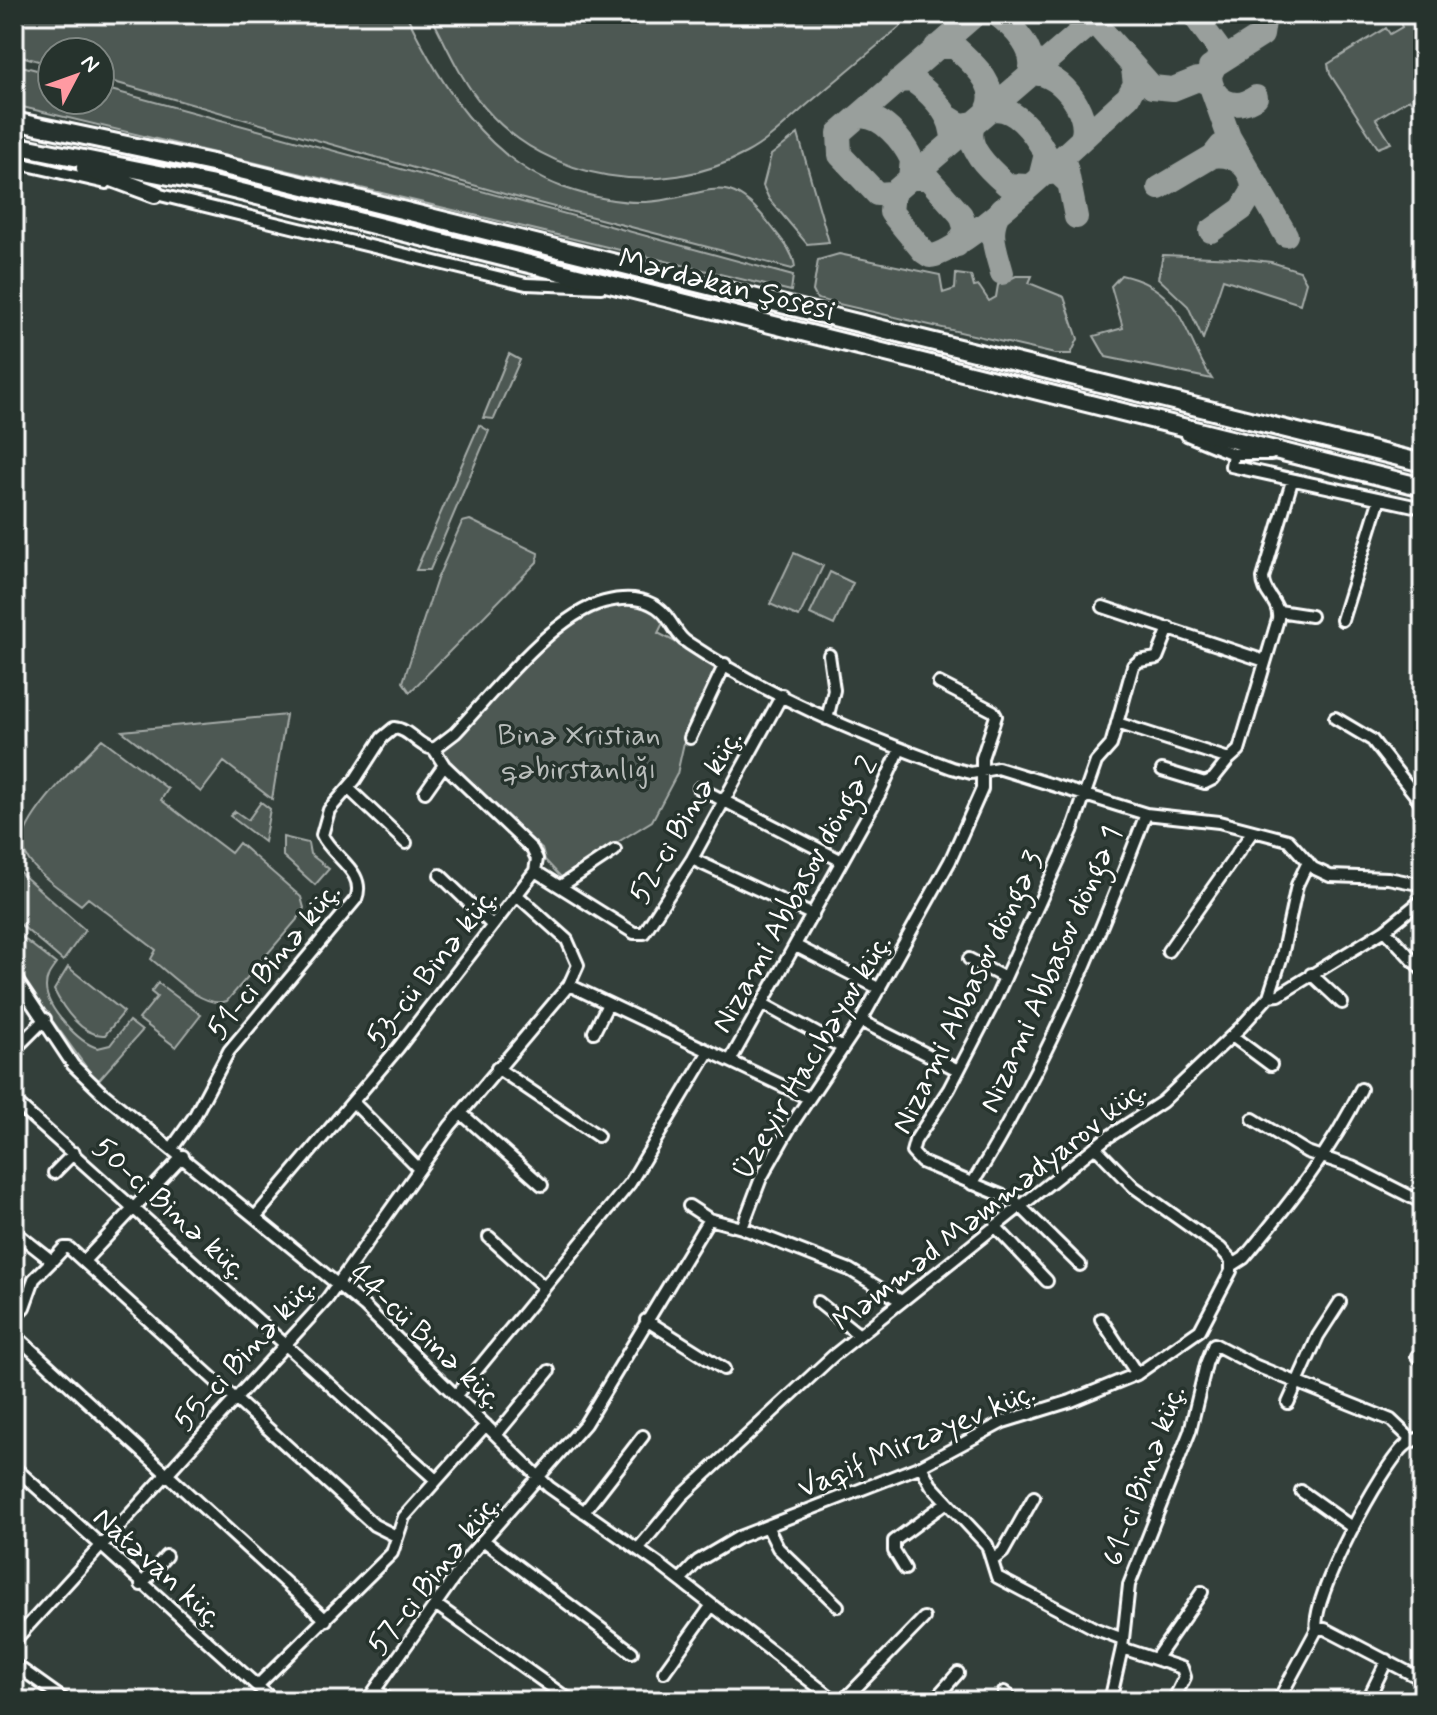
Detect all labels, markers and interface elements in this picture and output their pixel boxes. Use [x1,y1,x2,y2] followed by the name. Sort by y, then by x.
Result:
[36,36,116,116] north arrow
[74,49,105,79] text: N
[615,240,839,331] street label: Mərdəkan şosesi
[497,716,661,789] park label: Binə Xristian qəbirstanlığı
[620,722,752,911] street label: 52-ci Binə küç.
[703,749,890,1042] street label: Nizami Abbasov döngə 2
[971,820,1135,1120] street label: Nizami Abbasov döngə 1
[883,845,1056,1142] street label: Nizami Abbasov döngə 3
[198,874,350,1048] street label: 51-ci Binə küç.
[357,880,507,1056] street label: 53-cü Binə küç.
[723,926,901,1187] street label: Üzeyir Hacıbəyov küç.
[825,1071,1155,1341] street label: Məmməd Məmmədyarov küç.
[84,1129,256,1290] street label: 50-ci Binə küç.
[340,1255,512,1419] street label: 44-cü Binə küç.
[165,1268,325,1440] street label: 55-ci Binə küç.
[792,1373,1041,1508] street label: Vaqif Mirzəyev küç.
[1094,1380,1195,1571] street label: 61-ci Binə küç.
[359,1486,510,1664] street label: 57-ci Binə küç.
[84,1499,232,1637] street label: Natəvan küç.

